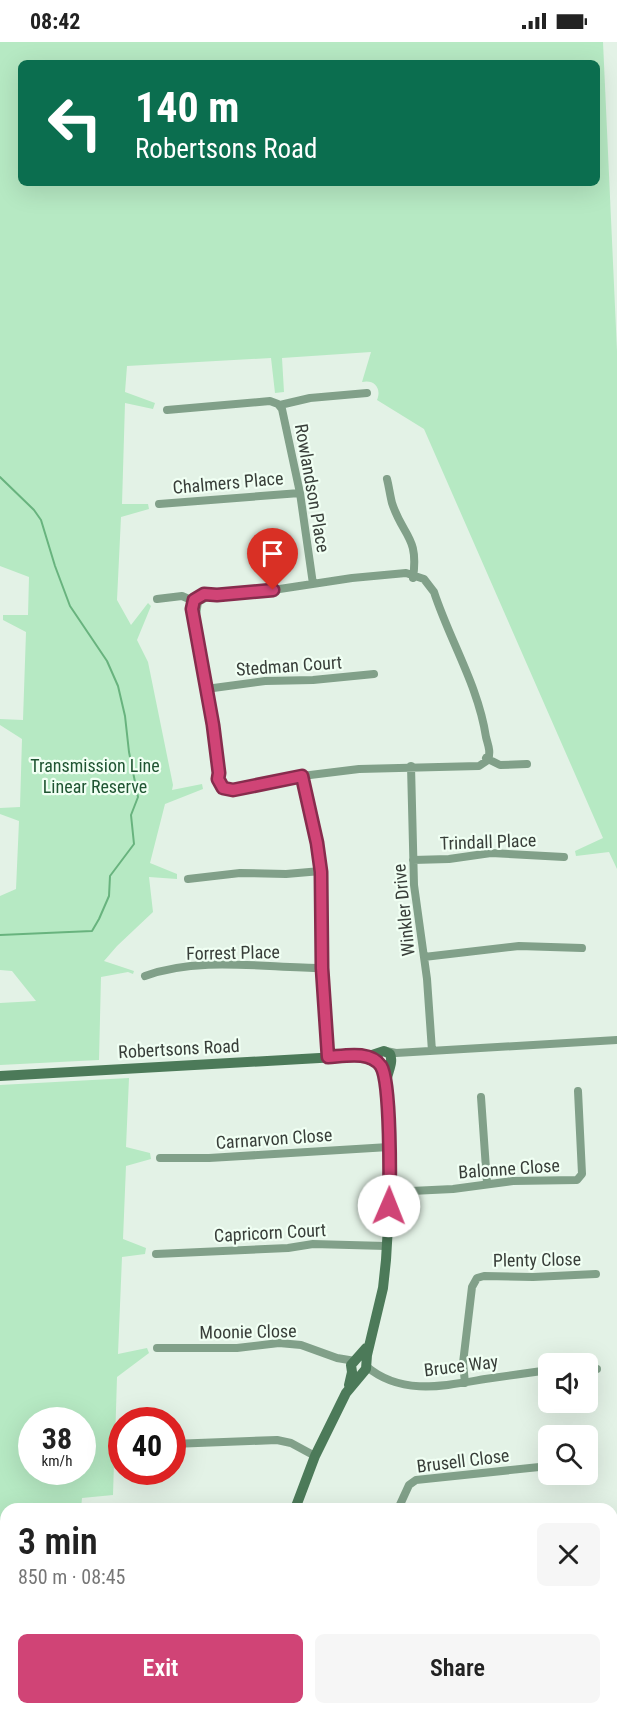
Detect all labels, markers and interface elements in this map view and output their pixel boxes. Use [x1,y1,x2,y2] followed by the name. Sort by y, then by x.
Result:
[30,9,81,34] text: 08:42
[135,83,240,132] text: 140 m
[36,84,114,162] icon: left
[135,133,317,165] text: Robertsons Road
[291,422,334,554] street label: Rowlandson Place
[172,467,284,498] street label: Chalmers Place
[247,528,298,590] pin
[256,537,289,570] icon: arrive
[235,651,343,680] street label: Stedman Court
[30,755,160,797] park label: Transmission Line Linear Reserve
[439,829,537,854] street label: Trindall Place
[388,863,419,957] street label: Winkler Drive
[186,941,280,964] street label: Forrest Place
[118,1035,240,1062] street label: Robertsons Road
[215,1124,333,1153] street label: Carnarvon Close
[458,1154,560,1183] street label: Balonne Close
[357,1174,421,1238] position arrow
[213,1219,327,1246] street label: Capricorn Court
[493,1248,581,1271] street label: Plenty Close
[199,1320,297,1343] street label: Moonie Close
[423,1350,500,1380] street label: Bruce Way
[538,1353,598,1485] map controls
[538,1353,598,1413] button: sound
[108,1407,186,1485] speed limit sign: 40
[42,1421,72,1456] text: 38
[538,1425,598,1485] button: search
[415,1444,510,1477] street label: Brusell Close
[42,1452,72,1470] text: km/h
[18,1521,98,1563] text: 3 min
[537,1523,600,1586] button: close
[18,1565,125,1589] text: 850 m · 08:45
[18,1634,303,1703] button: Exit
[315,1634,600,1703] button: Share

